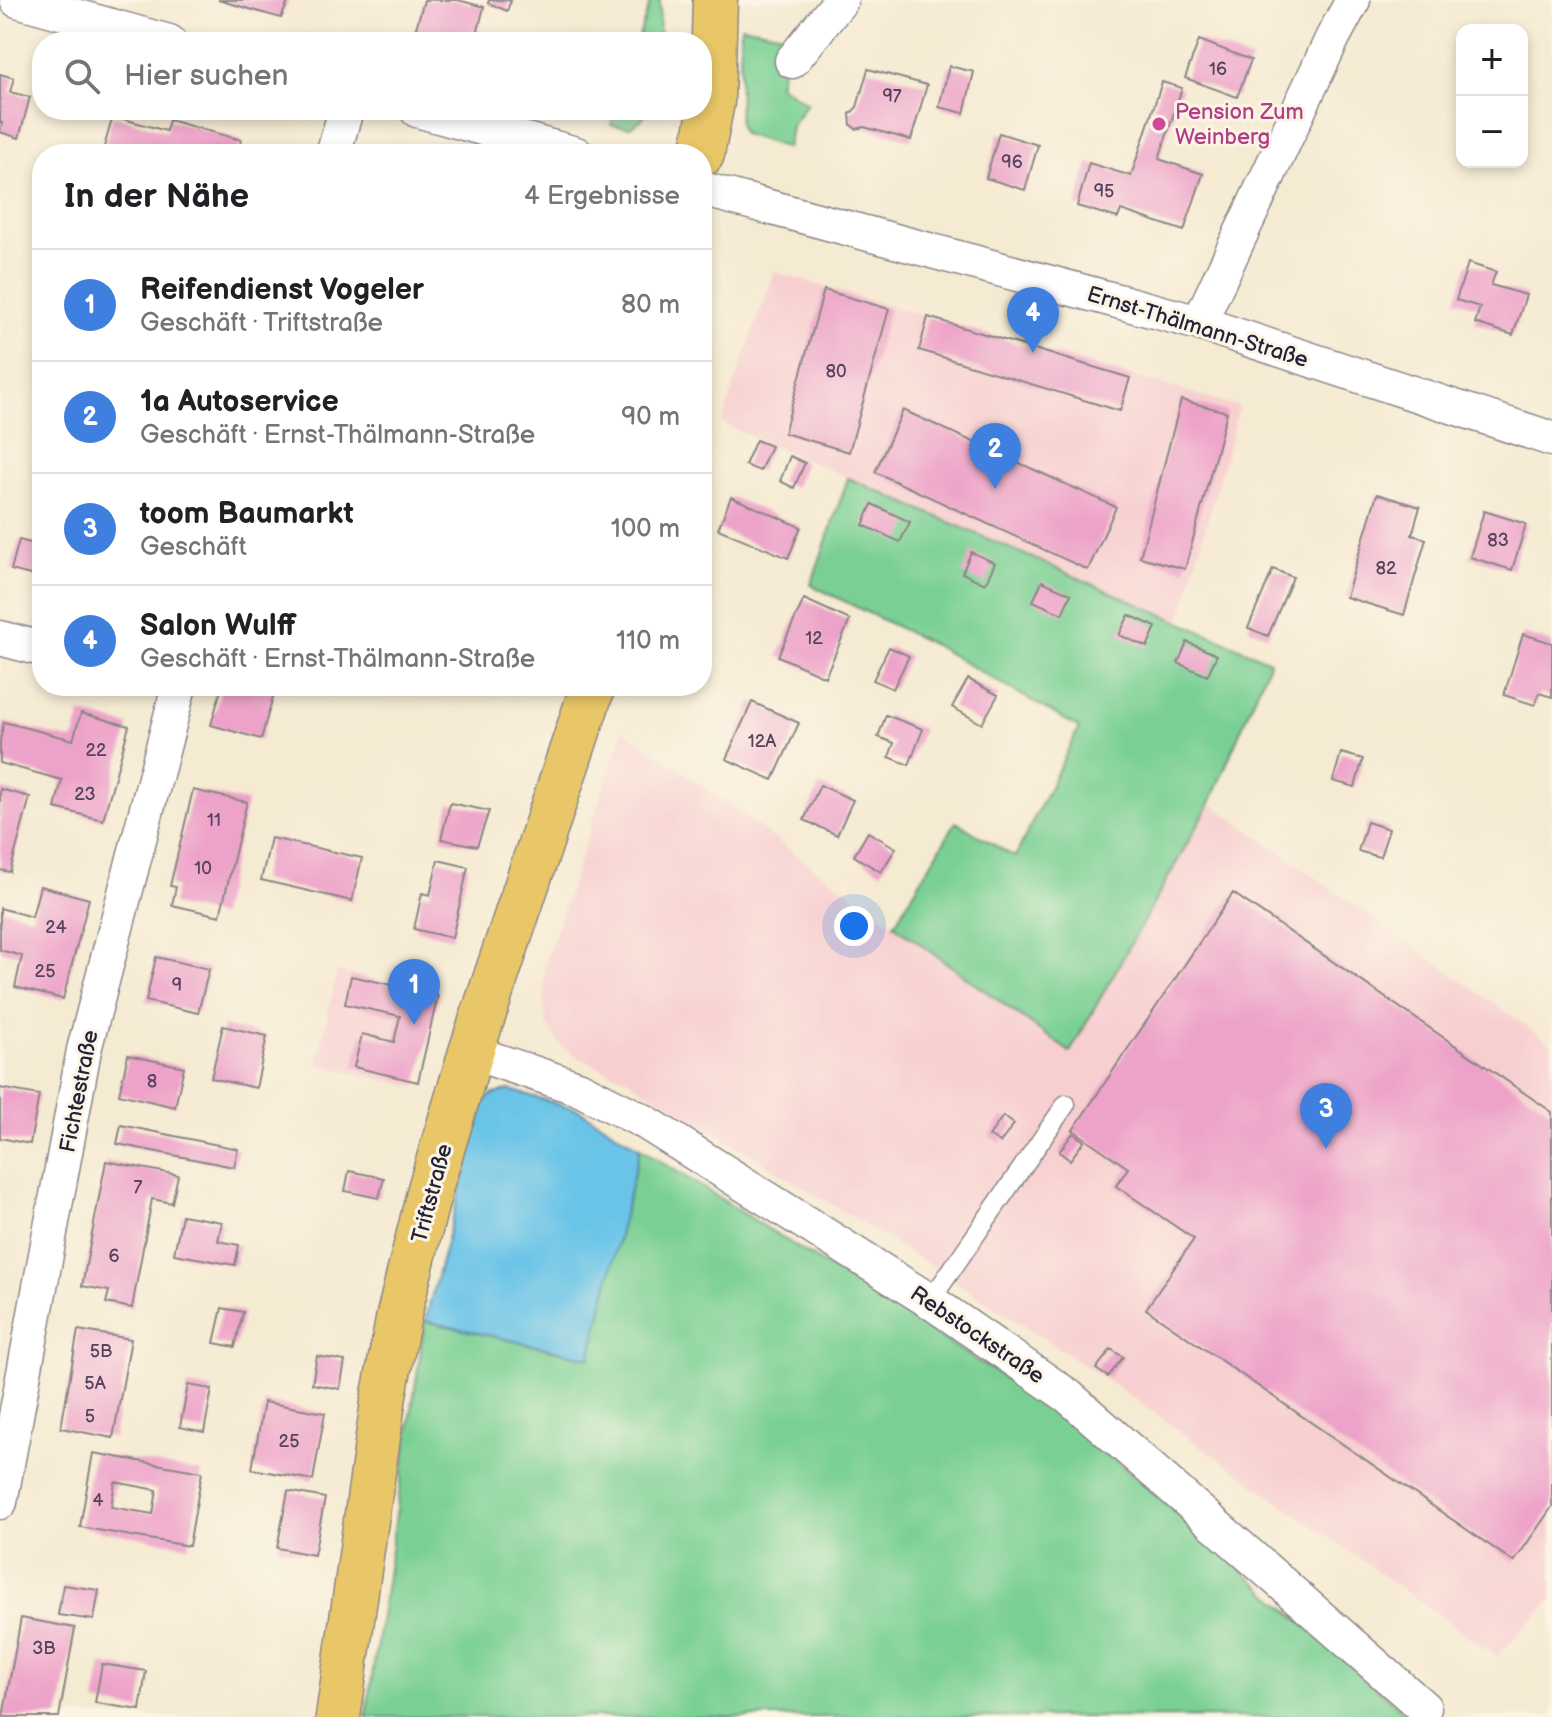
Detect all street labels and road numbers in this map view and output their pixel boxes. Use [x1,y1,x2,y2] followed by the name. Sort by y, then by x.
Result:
[1084,281,1311,374] street label: Ernst-Thälmann-Straße
[54,1028,105,1155] street label: Fichtestraße
[406,1141,459,1246] street label: Triftstraße
[905,1280,1049,1390] street label: Rebstockstraße

